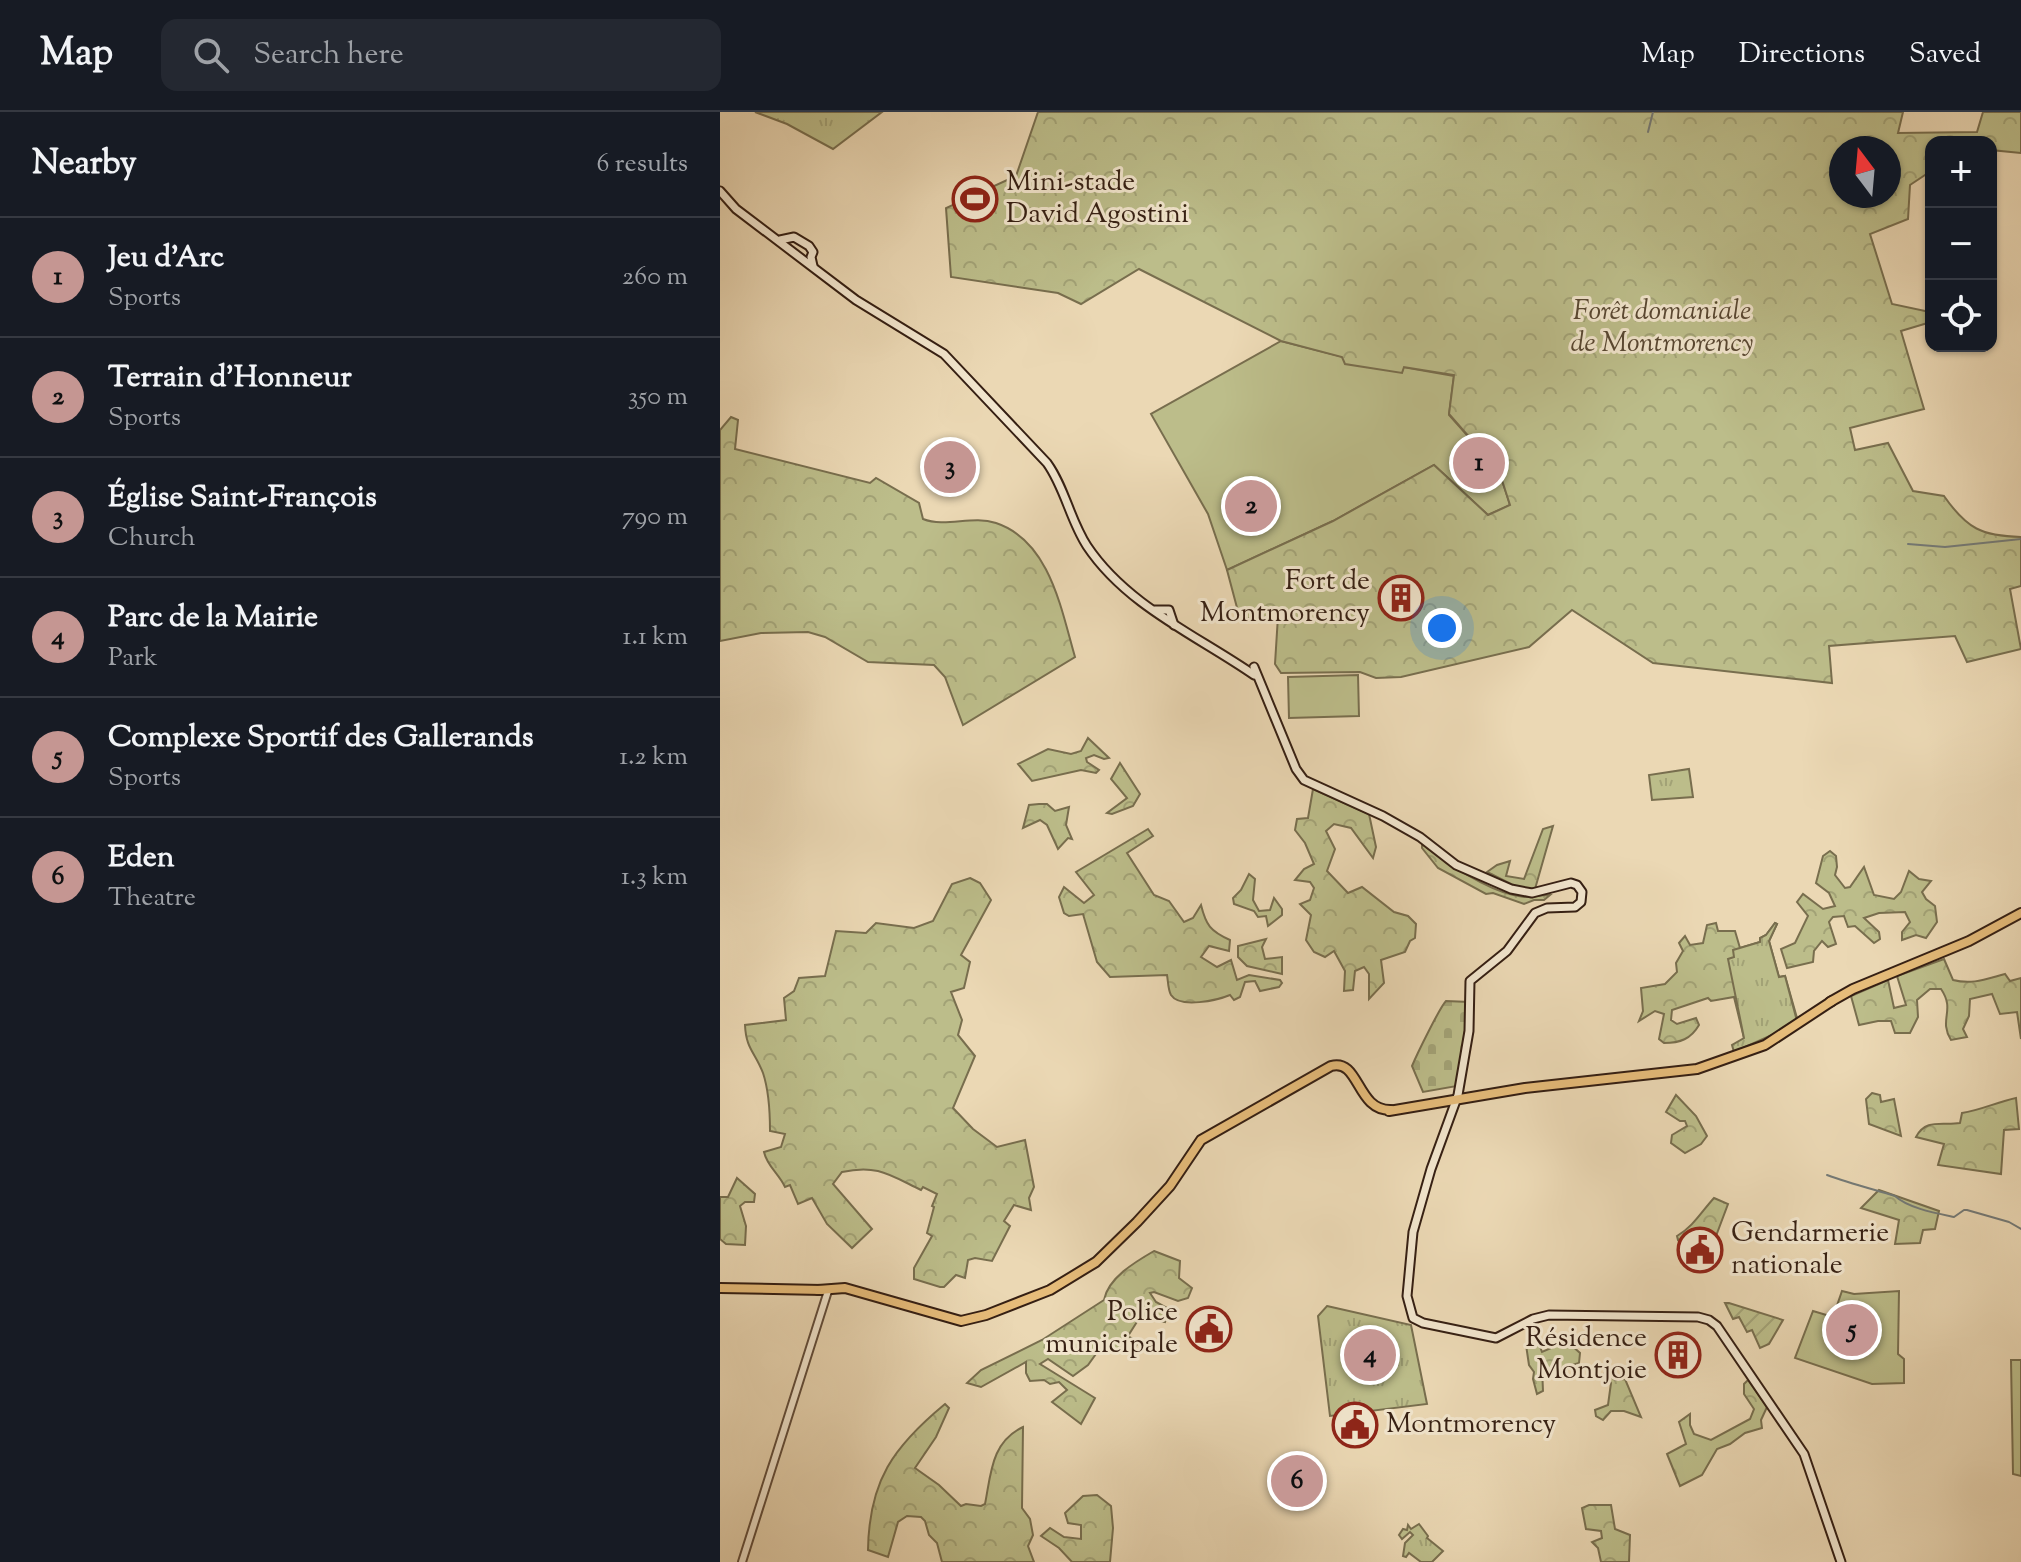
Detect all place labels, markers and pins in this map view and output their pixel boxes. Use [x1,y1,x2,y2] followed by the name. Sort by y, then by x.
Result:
[1006,163,1189,235] place label: Mini-stade David Agostini
[951,175,999,223] sports icon: Mini-stade David Agostini
[1453,433,1505,493] pin: 1
[924,437,976,497] pin: 3
[1225,476,1277,536] pin: 2
[1200,562,1370,634] place label: Fort de Montmorency
[1377,574,1425,622] building icon: Fort de Montmorency
[1731,1214,1889,1286] place label: Gendarmerie nationale
[1676,1226,1724,1274] public building icon: Gendarmerie nationale
[1045,1293,1178,1365] place label: Police municipale
[1826,1300,1878,1360] pin: 5
[1185,1305,1233,1353] public building icon: Police municipale
[1525,1319,1647,1391] place label: Résidence Montjoie
[1344,1325,1396,1385] pin: 4
[1654,1331,1702,1379] building icon: Résidence Montjoie
[1331,1401,1379,1449] public building icon: Montmorency
[1386,1405,1556,1445] place label: Montmorency
[1271,1451,1323,1511] pin: 6

